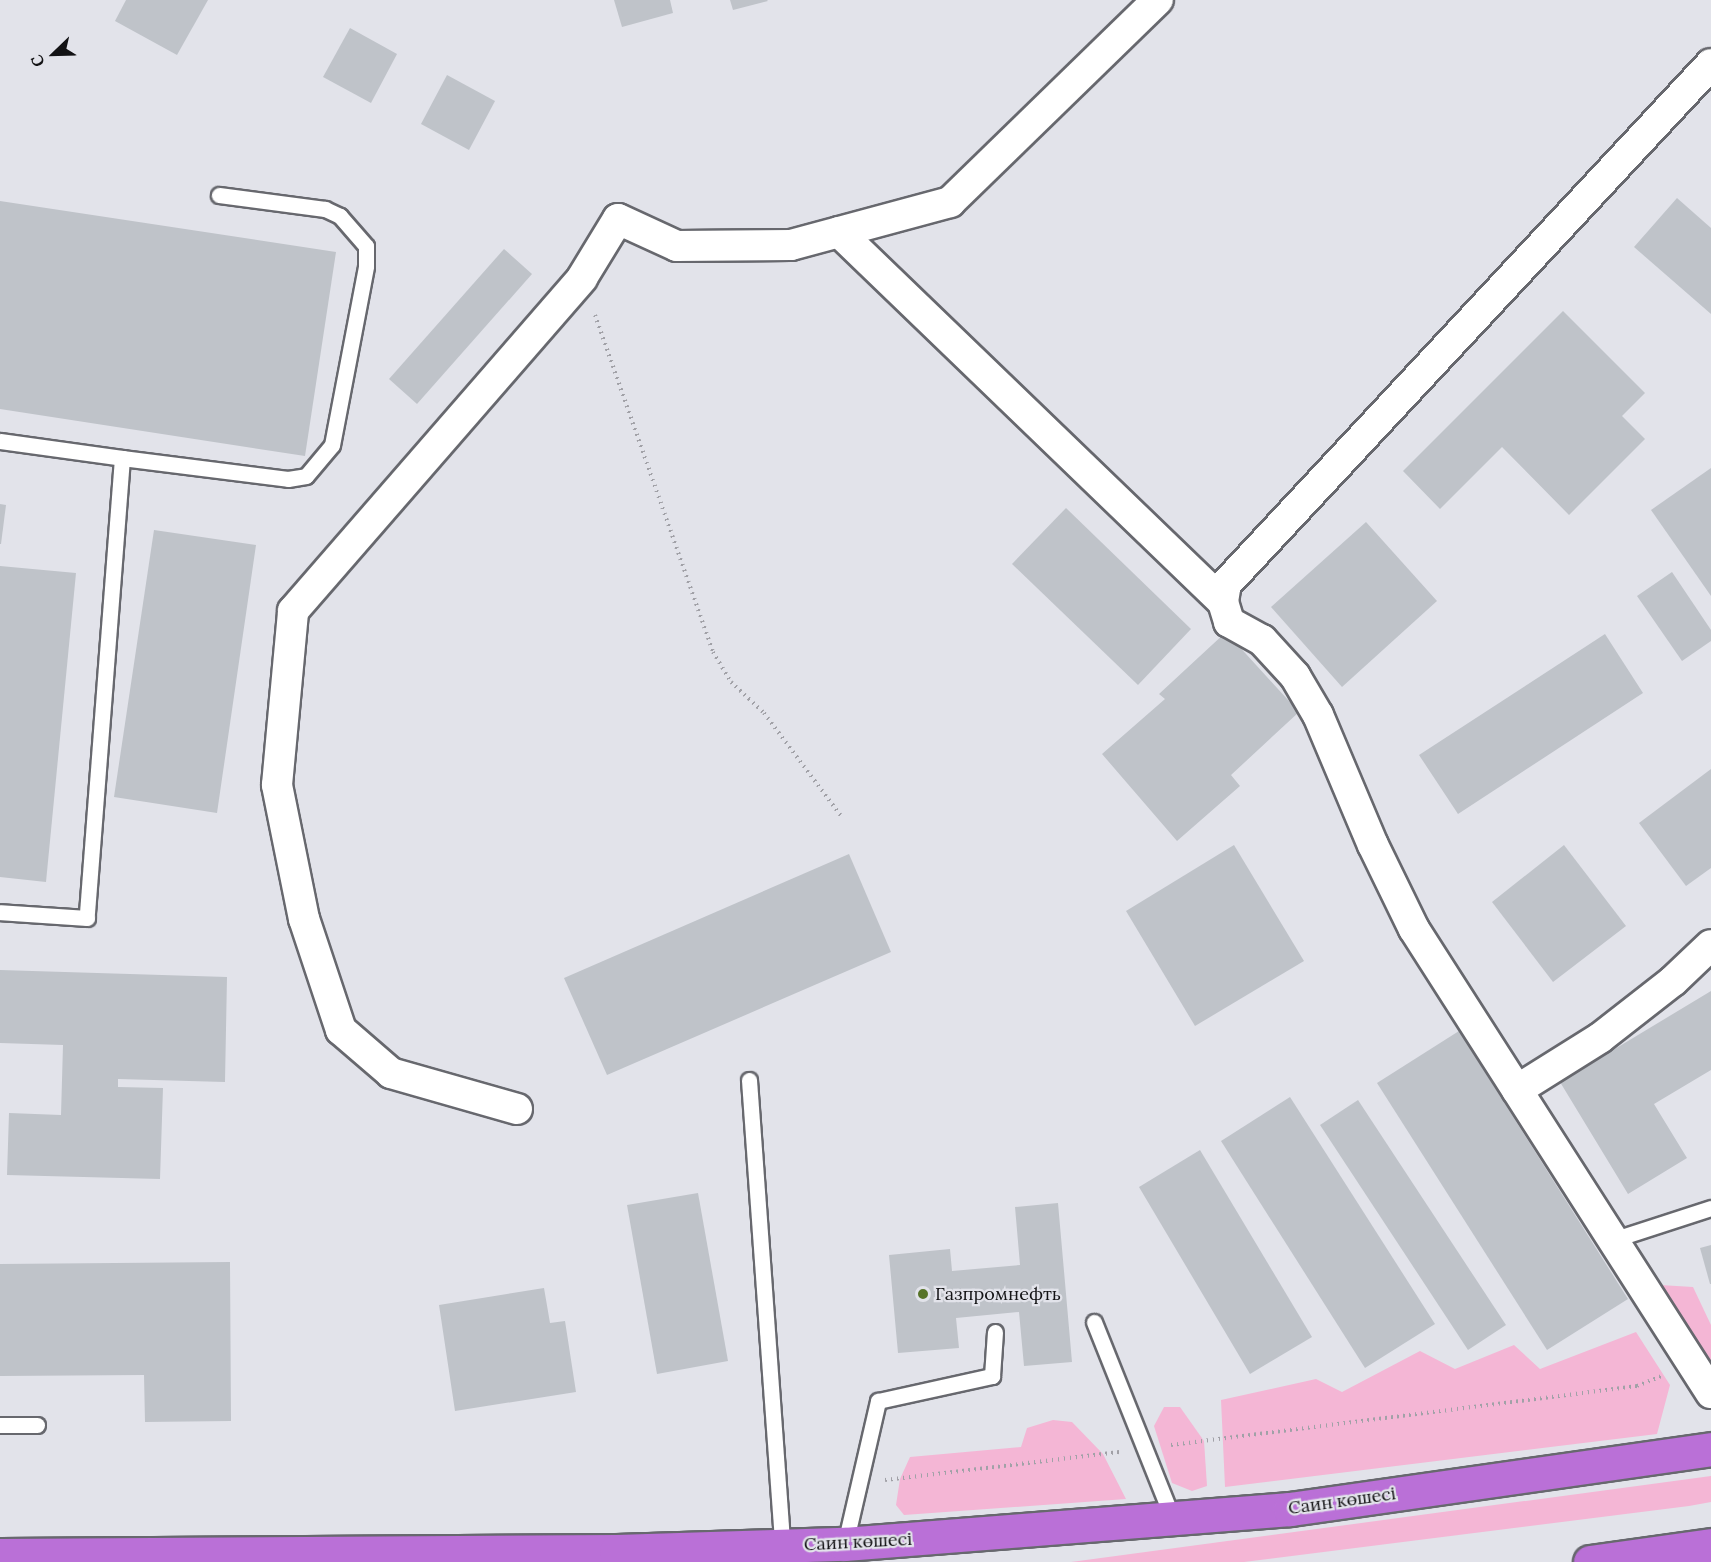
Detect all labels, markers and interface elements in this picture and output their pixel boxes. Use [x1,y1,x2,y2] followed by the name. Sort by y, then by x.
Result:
[24,24,84,84] north arrow
[26,52,49,70] text: С
[935,1283,1061,1305] place label: Газпромнефть
[916,1287,930,1301] marker: Газпромнефть
[1287,1483,1397,1519] street label: Саин көшесі
[803,1528,913,1556] street label: Саин көшесі

